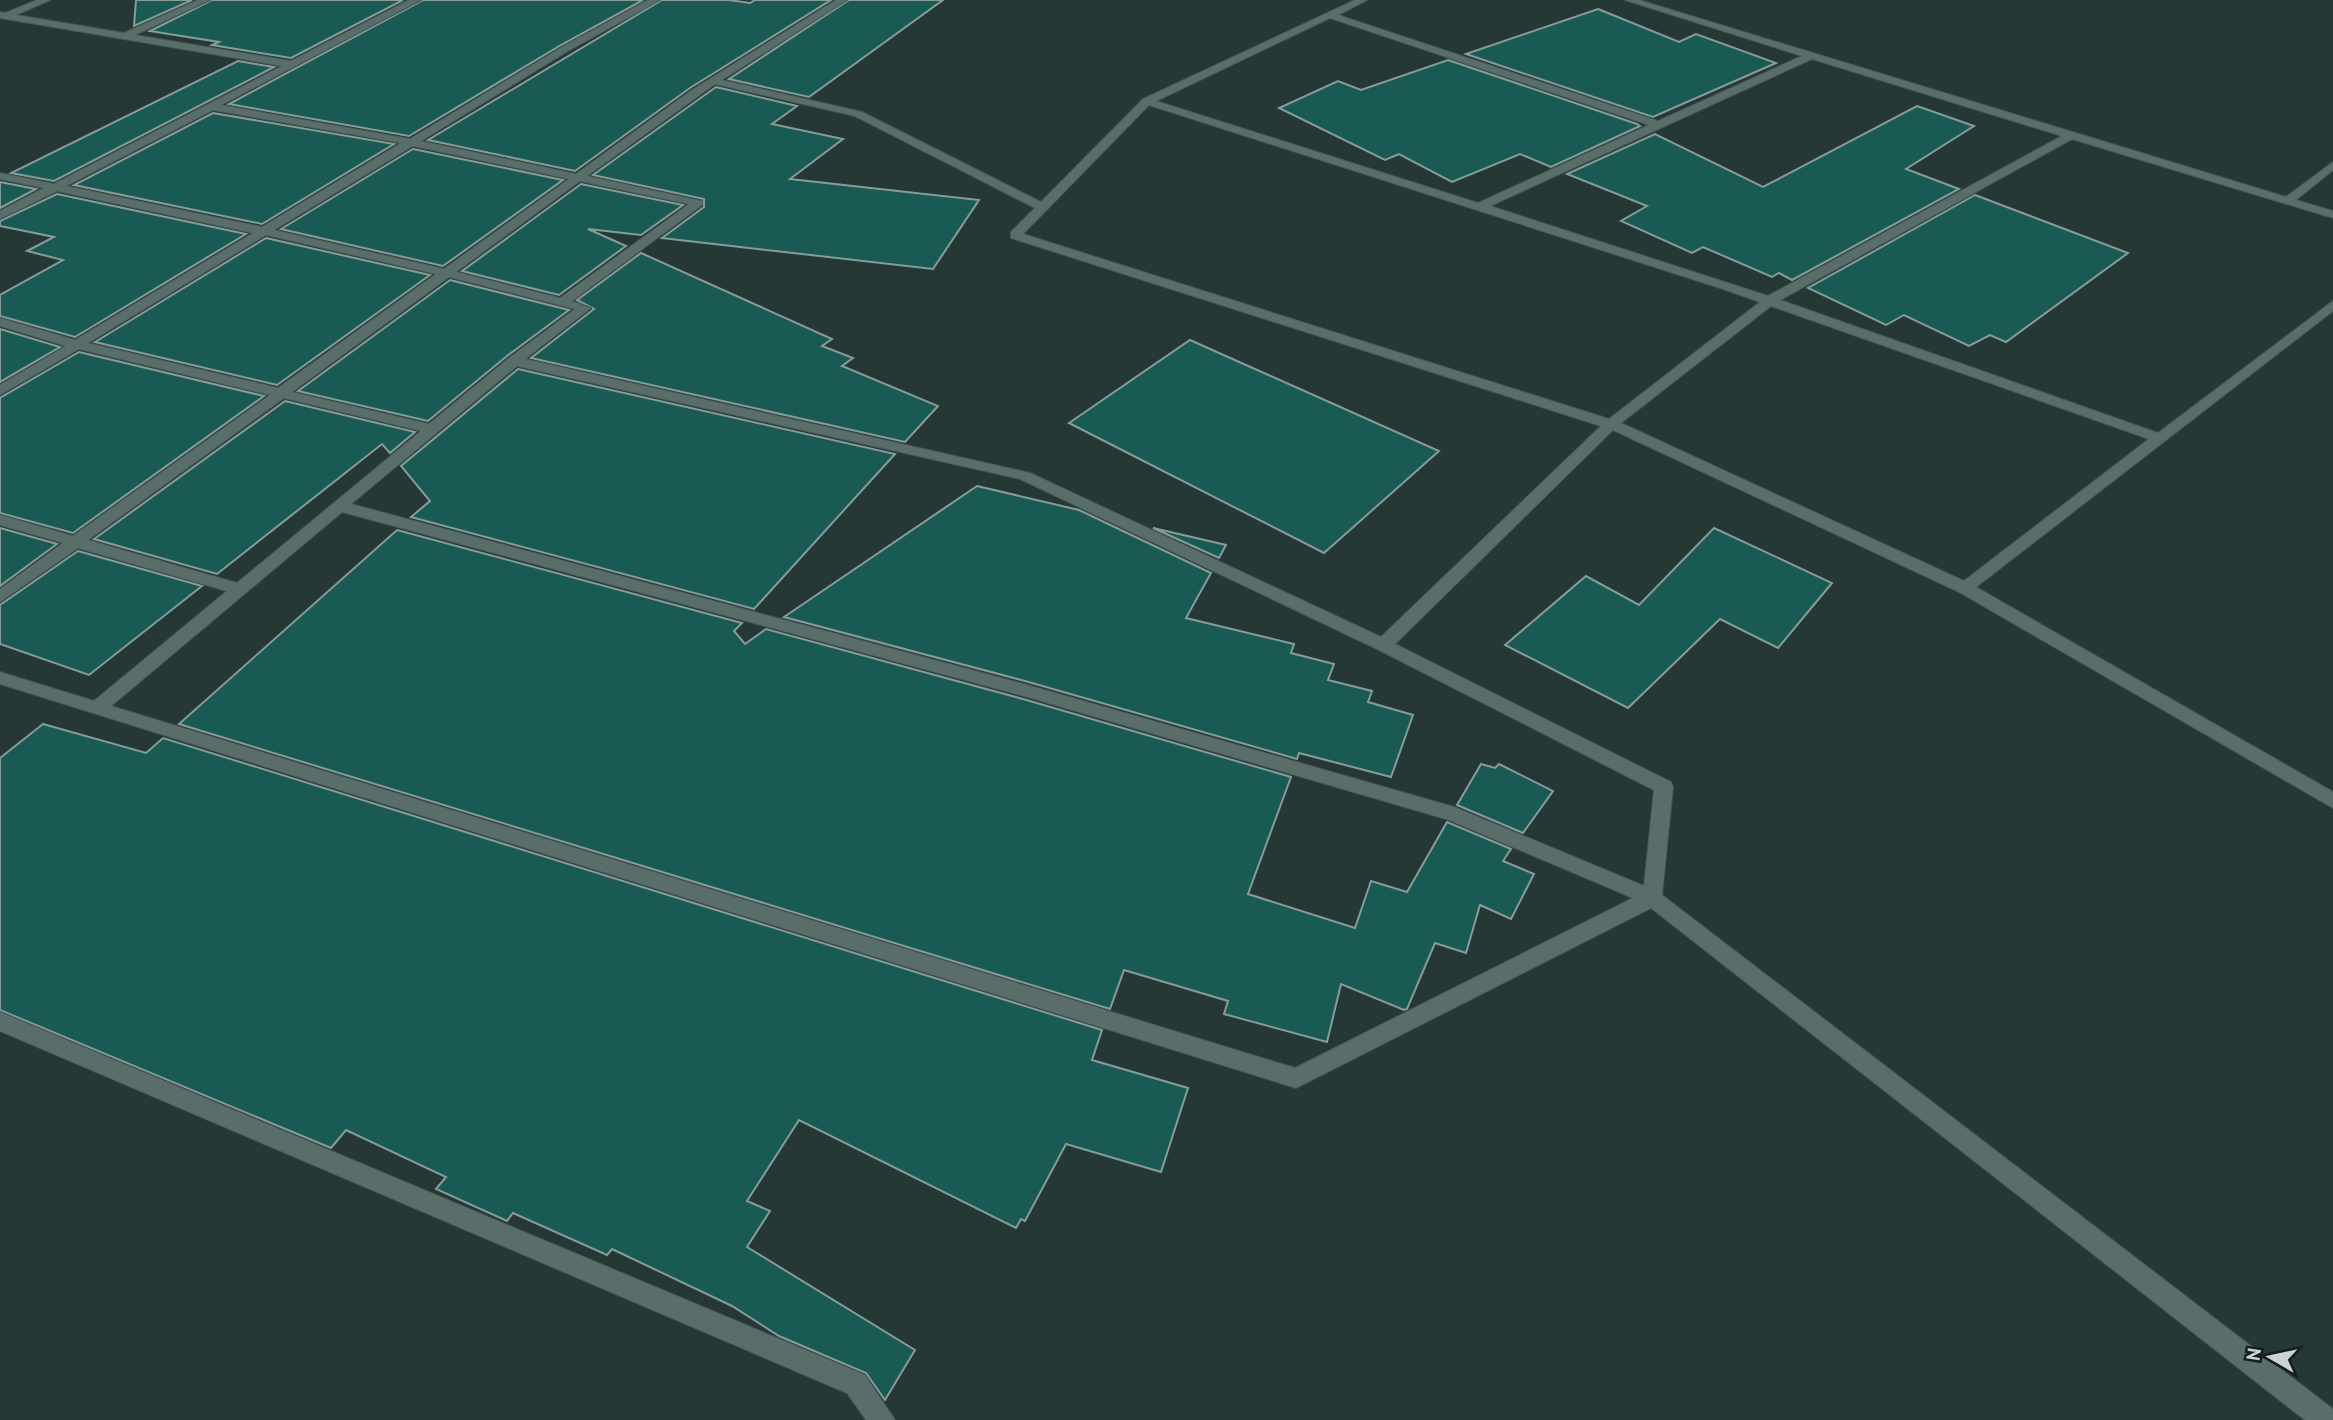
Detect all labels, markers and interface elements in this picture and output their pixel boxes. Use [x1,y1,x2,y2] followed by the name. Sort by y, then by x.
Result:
[2235,1322,2305,1392] north arrow
[2240,1346,2266,1362] text: N

